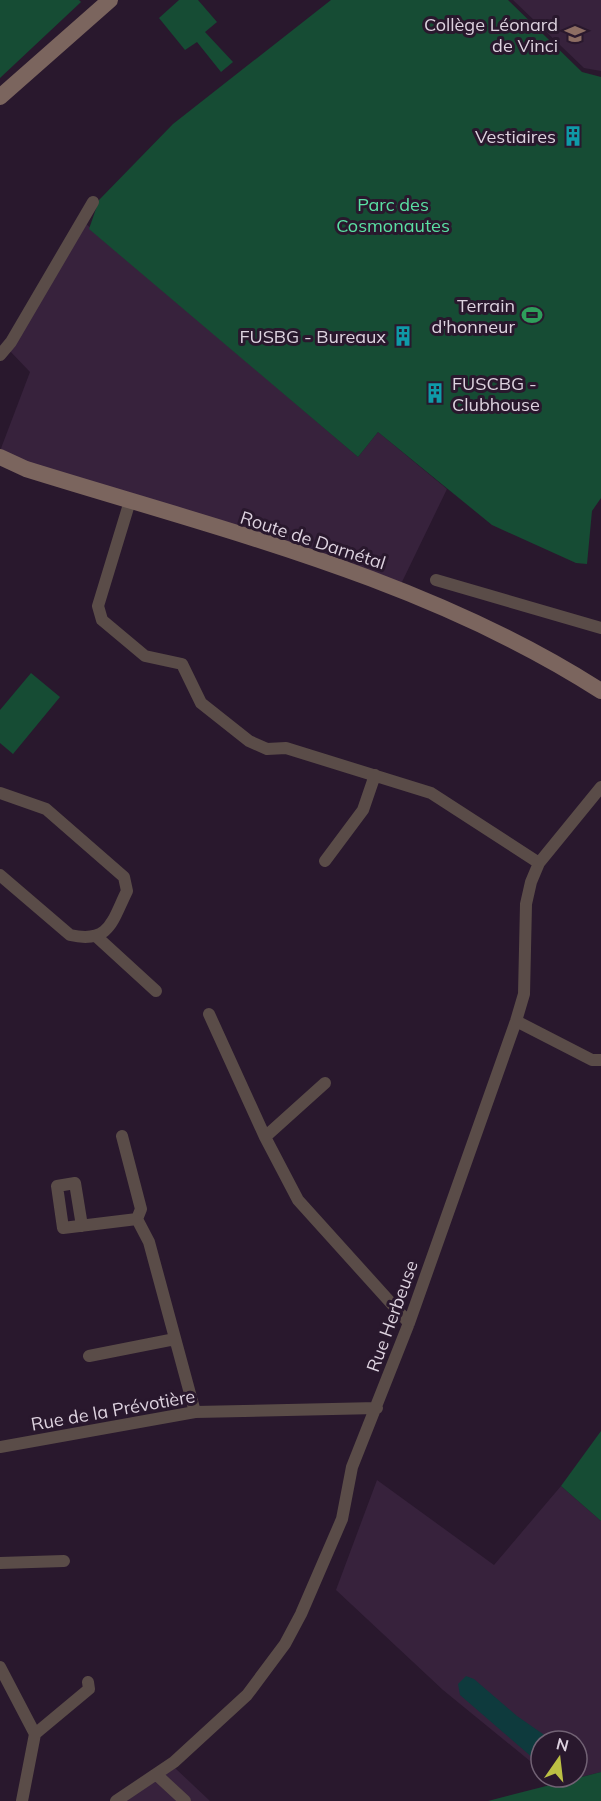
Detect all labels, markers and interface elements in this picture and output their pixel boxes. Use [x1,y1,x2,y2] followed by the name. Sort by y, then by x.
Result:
[424,13,558,57] place label: Collège Léonard de Vinci
[563,22,587,46] school or university icon: Collège Léonard de Vinci
[561,124,585,148] building icon: Vestiaires
[475,125,556,148] place label: Vestiaires
[336,193,450,237] park label: Parc des Cosmonautes
[432,294,515,338] place label: Terrain d'honneur
[520,303,544,327] sports icon: Terrain d'honneur
[391,324,415,348] building icon: FUSBG - Bureaux
[239,325,386,348] place label: FUSBG - Bureaux
[452,372,540,416] place label: FUSCBG - Clubhouse
[423,381,447,405] building icon: FUSCBG - Clubhouse
[237,506,389,574] street label: Route de Darnétal
[361,1257,423,1375] street label: Rue Herbeuse
[29,1384,197,1436] street label: Rue de la Prévotière
[529,1729,589,1789] north arrow
[554,1733,571,1756] text: N

